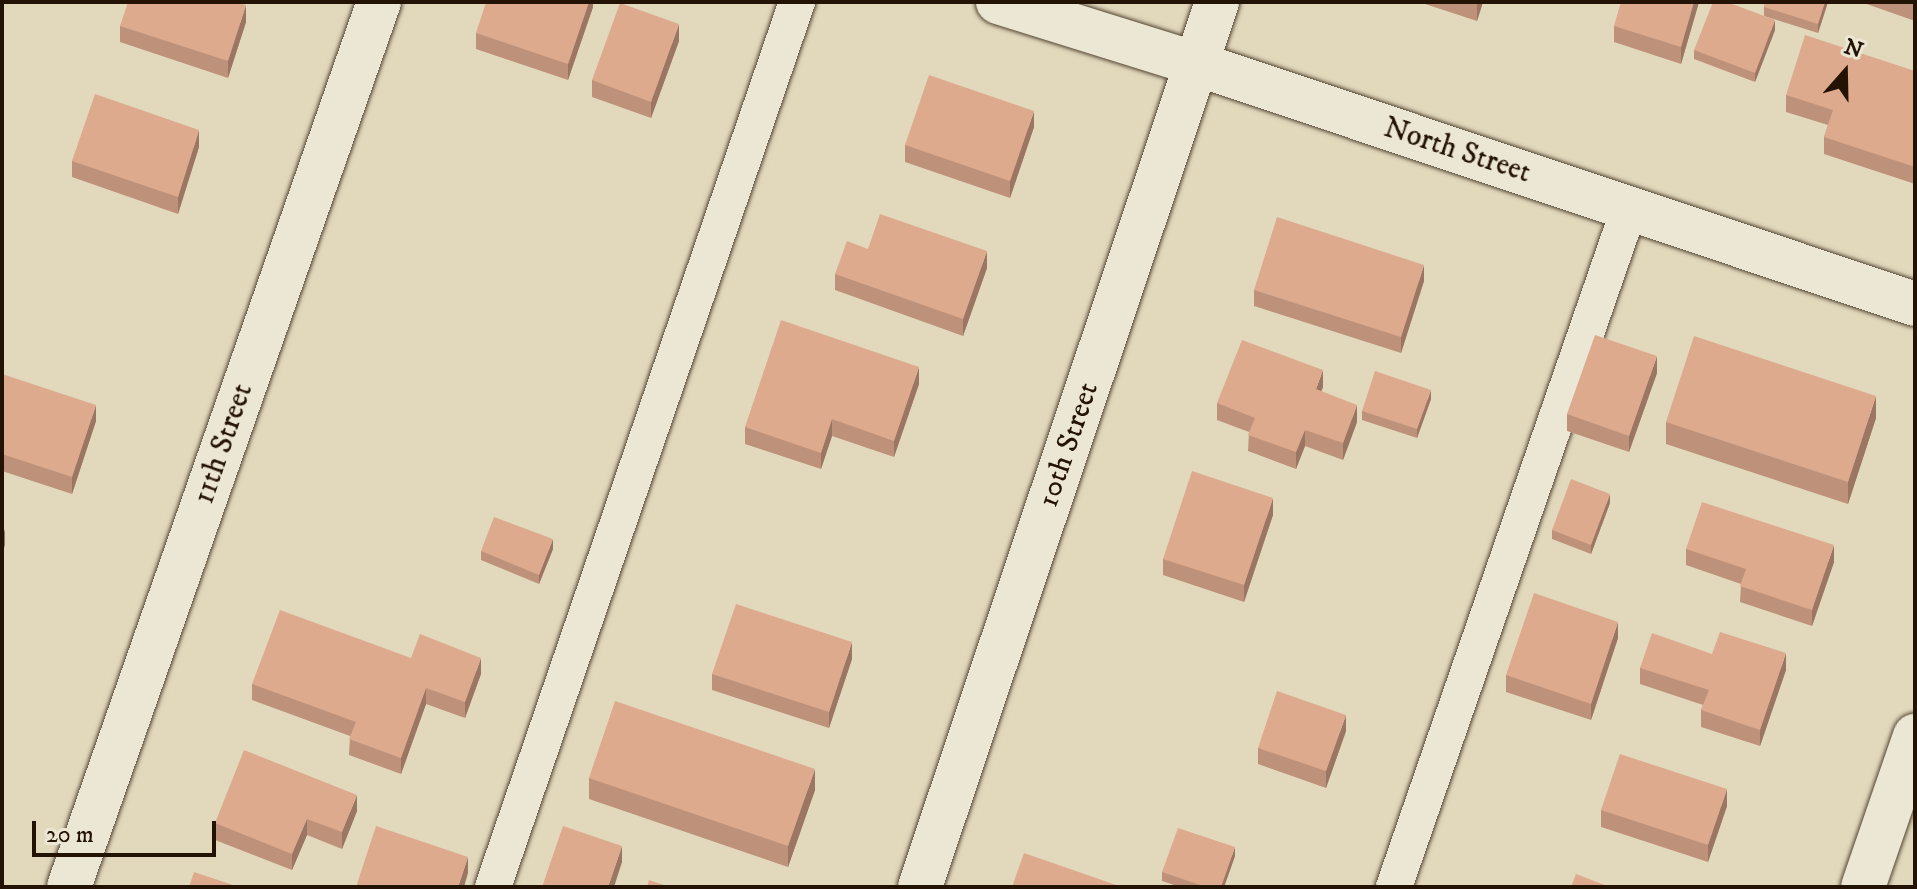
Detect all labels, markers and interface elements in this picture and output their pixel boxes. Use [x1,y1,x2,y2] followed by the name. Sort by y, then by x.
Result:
[1805,32,1885,112] north arrow
[1840,33,1866,65] text: N
[1379,110,1535,192] street label: North Street
[1031,378,1107,512] street label: 10th Street
[187,379,261,509] street label: 11th Street
[36,805,220,855] scale bar
[46,820,94,850] text: 20 m

